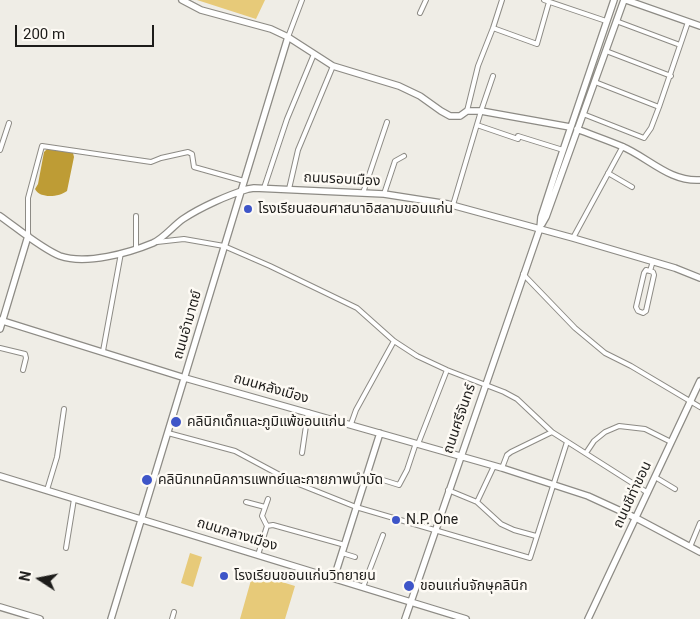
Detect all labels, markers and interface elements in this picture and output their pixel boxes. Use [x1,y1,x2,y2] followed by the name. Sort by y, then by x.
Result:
[18,15,156,47] scale bar
[23,25,65,43] text: 200 m
[303,170,381,190] street label: ถนนรอบเมือง
[258,201,453,217] place label: โรงเรียนสอนศาสนาอิสลามขอนแก่น
[242,203,254,215] marker: โรงเรียนสอนศาสนาอิสลามขอนแก่น
[170,289,206,361] street label: ถนนอำมาตย์
[231,370,311,408] street label: ถนนหลังเมือง
[440,382,480,456] street label: ถนนศรีจันทร์
[187,414,346,430] place label: คลินิกเด็กและภูมิแพ้ขอนแก่น
[169,415,183,429] marker: คลินิกเด็กและภูมิแพ้ขอนแก่น
[610,459,656,531] street label: ถนนชีท่าขอน
[158,472,383,488] place label: คลินิกเทคนิคการแพทย์และกายภาพบำบัด
[140,473,154,487] marker: คลินิกเทคนิคการแพทย์และกายภาพบำบัด
[406,512,458,528] place label: N.P. One
[390,514,402,526] marker: N.P. One
[195,515,279,555] street label: ถนนกลางเมือง
[15,554,65,604] north arrow
[234,568,376,584] place label: โรงเรียนขอนแก่นวิทยายน
[16,570,34,583] text: N
[218,570,230,582] marker: โรงเรียนขอนแก่นวิทยายน
[420,578,528,594] place label: ขอนแก่นจักษุคลินิก
[402,579,416,593] marker: ขอนแก่นจักษุคลินิก

